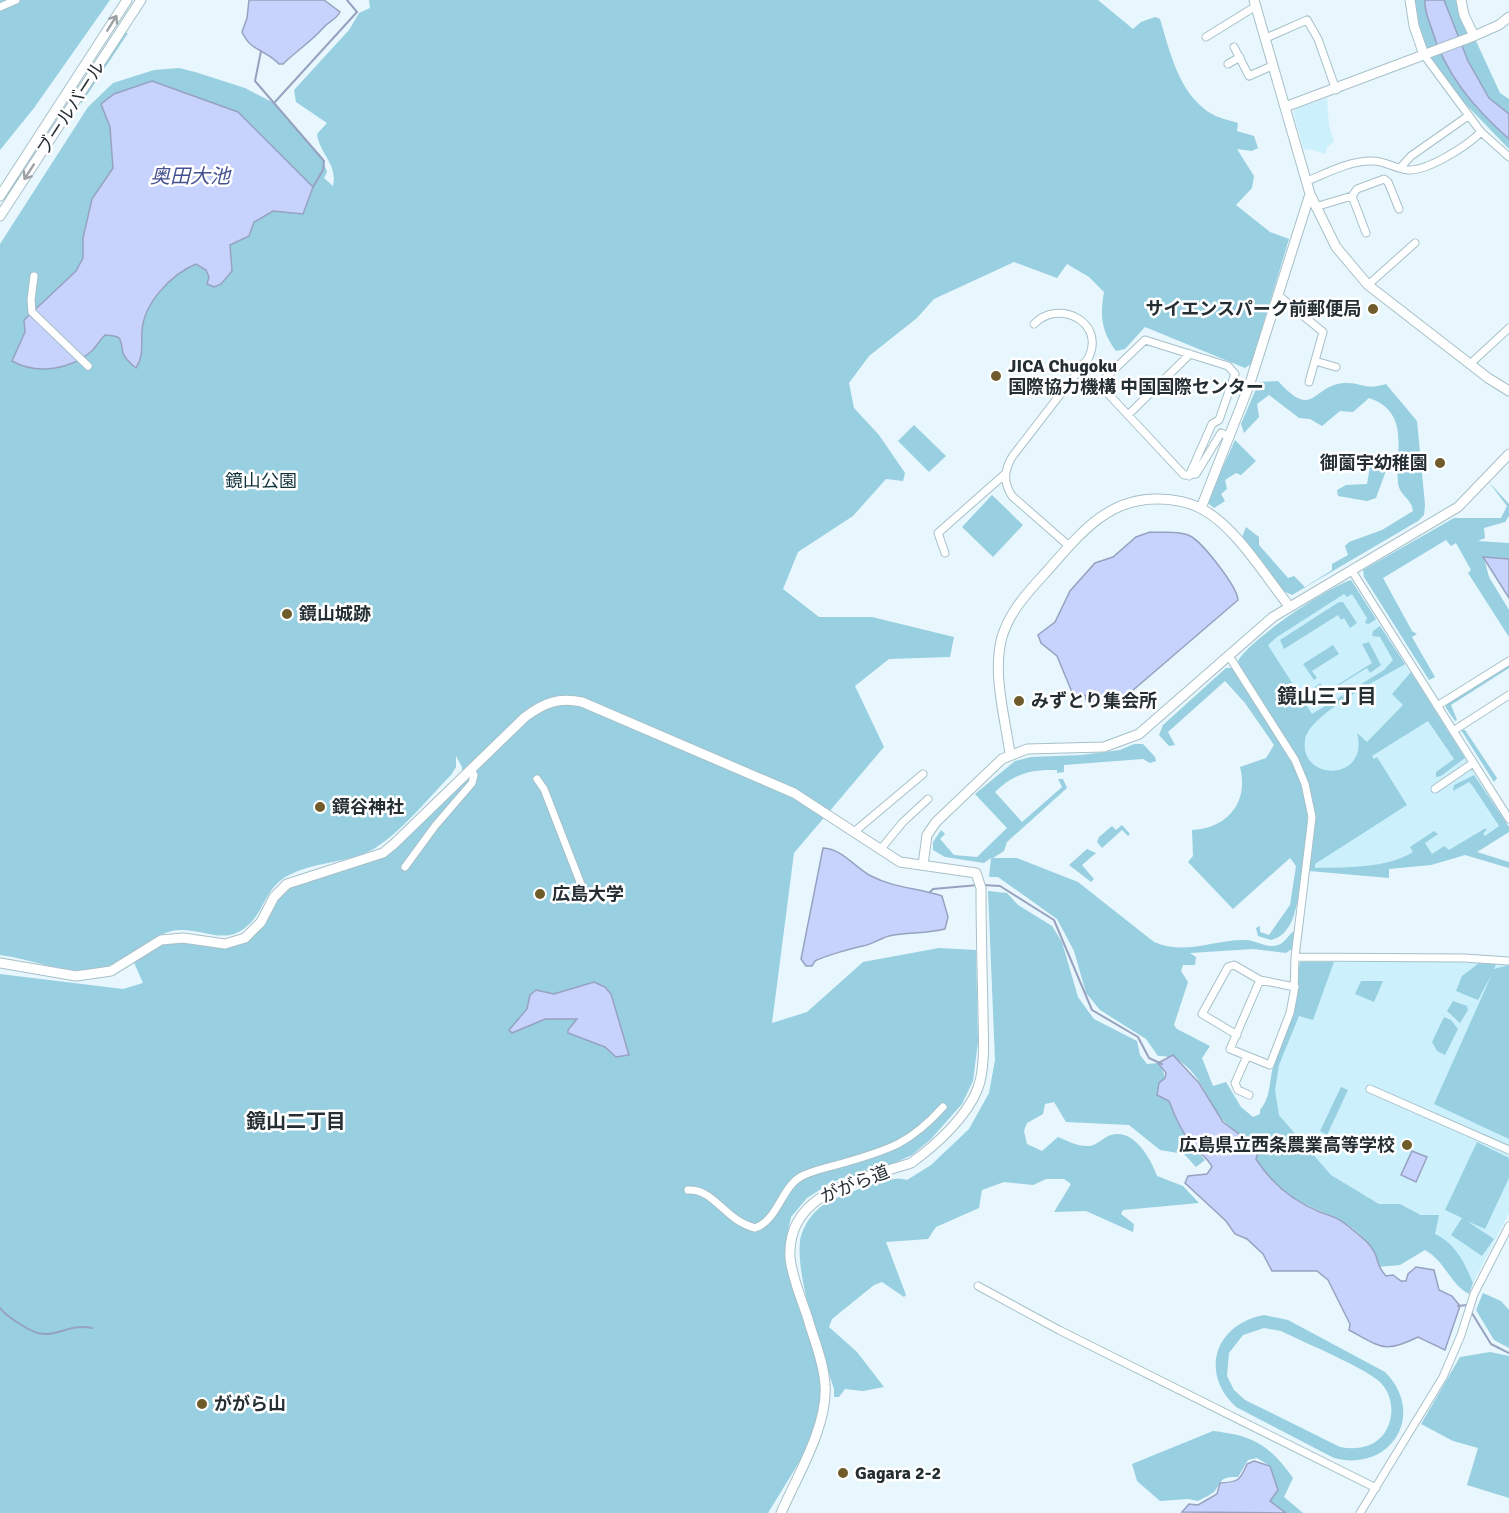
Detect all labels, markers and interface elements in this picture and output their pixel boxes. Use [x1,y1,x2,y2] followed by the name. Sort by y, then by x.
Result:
[105,15,118,32] one-way arrow
[32,57,110,159] street label: ブールバール
[23,164,35,180] one-way arrow
[150,164,232,189] water label: 奥田大池
[1146,298,1361,320] place label: サイエンスパーク前郵便局
[1366,302,1380,316] marker: サイエンスパーク前郵便局
[1008,355,1264,398] place label: JICA Chugoku 国際協力機構 中国国際センター
[989,369,1003,383] marker: JICA Chugoku 国際協力機構 中国国際センター
[1319,452,1428,474] place label: 御薗宇幼稚園
[1433,456,1447,470] marker: 御薗宇幼稚園
[225,470,297,492] park label: 鏡山公園
[298,603,371,625] place label: 鏡山城跡
[280,607,294,621] marker: 鏡山城跡
[1277,684,1377,709] district label: 鏡山三丁目
[1031,690,1157,712] place label: みずとり集会所
[1012,694,1026,708] marker: みずとり集会所
[331,796,404,818] place label: 鏡谷神社
[313,800,327,814] marker: 鏡谷神社
[552,883,624,905] place label: 広島大学
[533,887,547,901] marker: 広島大学
[246,1109,346,1134] district label: 鏡山二丁目
[1179,1134,1395,1156] place label: 広島県立西条農業高等学校
[1400,1138,1414,1152] marker: 広島県立西条農業高等学校
[818,1160,892,1208] street label: ががら道
[214,1393,286,1415] place label: ががら山
[195,1397,209,1411] marker: ががら山
[855,1462,941,1484] place label: Gagara 2-2
[836,1466,850,1480] marker: Gagara 2-2

